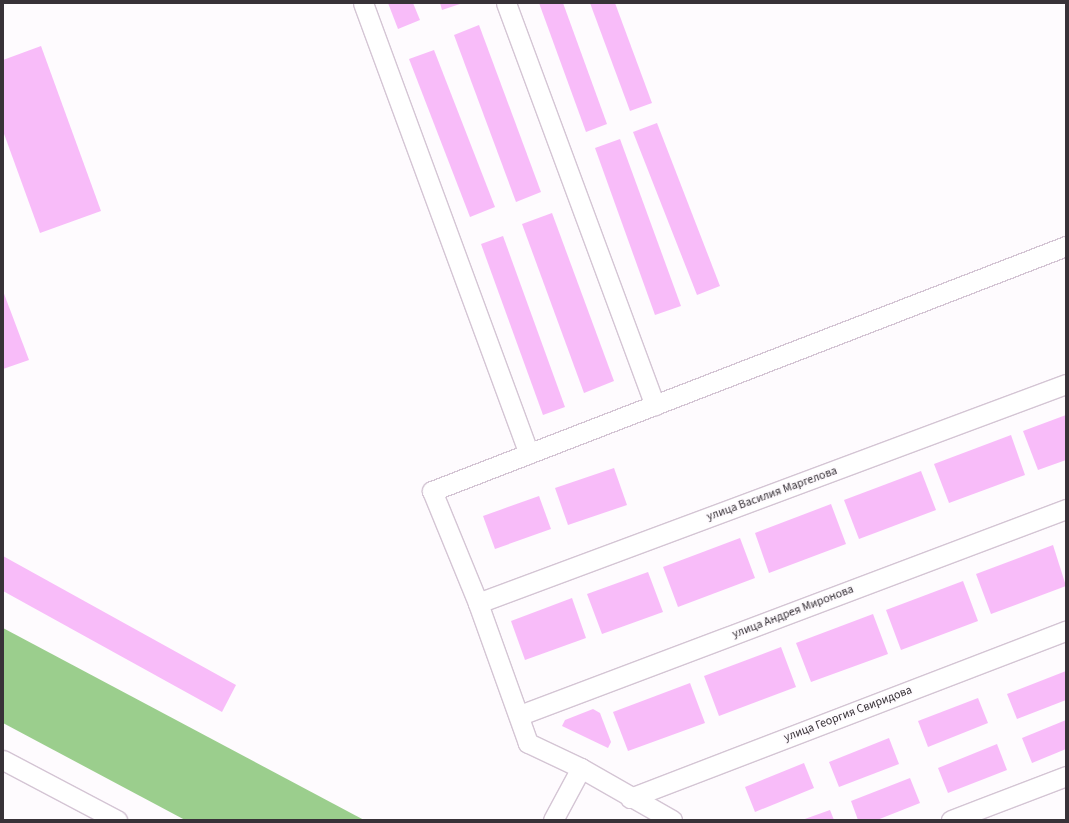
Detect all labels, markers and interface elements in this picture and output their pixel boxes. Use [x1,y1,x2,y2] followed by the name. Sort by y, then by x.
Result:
[705,464,839,524] street label: улица Василия Маргелова
[730,582,856,642] street label: улица Андрея Миронова
[782,683,914,745] street label: улица Георгия Свиридова

